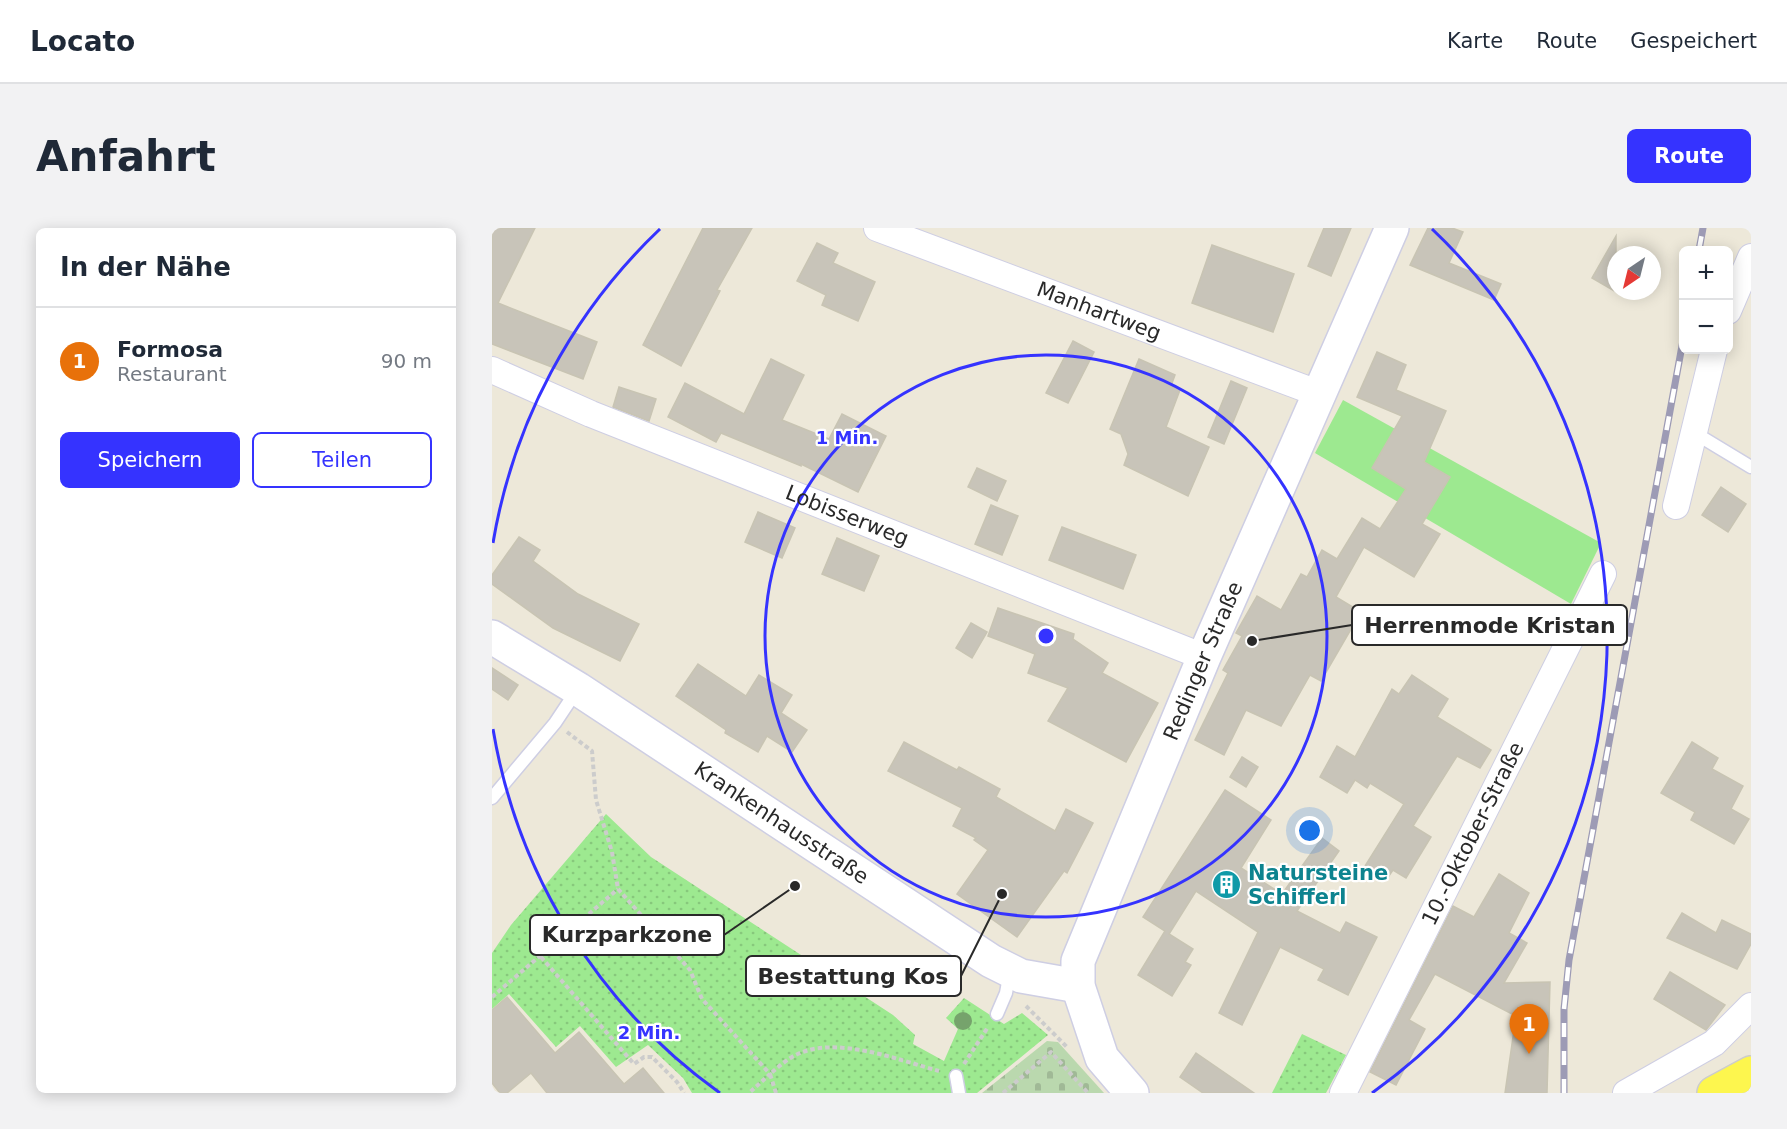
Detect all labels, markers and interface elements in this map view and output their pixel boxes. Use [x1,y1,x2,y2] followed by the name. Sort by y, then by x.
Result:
[30,25,135,58] text: Locato
[1447,29,1503,53] text: Karte
[1536,29,1597,53] text: Route
[1630,29,1757,53] text: Gespeichert
[1627,129,1751,183] button: Route
[36,132,216,181] text: Anfahrt
[1607,246,1661,300] north arrow
[1679,246,1733,354] map controls
[1679,246,1733,300] button: +
[60,252,231,282] text: In der Nähe
[1033,277,1164,345] street label: Manhartweg
[1679,300,1733,354] button: −
[117,337,223,362] text: Formosa
[73,349,86,373] text: 1
[381,349,432,373] text: 90 m
[117,362,227,386] text: Restaurant
[816,427,878,448] text: 1 Min.
[60,432,240,488] button: Speichern
[252,432,432,488] button: Teilen
[782,480,912,551] street label: Lobisserweg
[1159,578,1247,744] street label: Redinger Straße
[1352,605,1627,645] callout: Herrenmode Kristan
[1364,613,1616,638] text: Herrenmode Kristan
[1036,626,1056,646] centre of rings
[1417,738,1529,929] street label: 10.-Oktober-Straße
[690,757,873,889] street label: Krankenhausstraße
[1295,816,1324,845] your location
[1248,861,1388,909] place label: Natursteine Schifferl
[1211,869,1243,901] building icon: Natursteine Schifferl
[530,915,724,955] callout: Kurzparkzone
[542,922,712,947] text: Kurzparkzone
[746,956,961,996] callout: Bestattung Kos
[758,964,948,989] text: Bestattung Kos
[1510,1004,1548,1054] pin: 1
[618,1022,680,1043] text: 2 Min.

